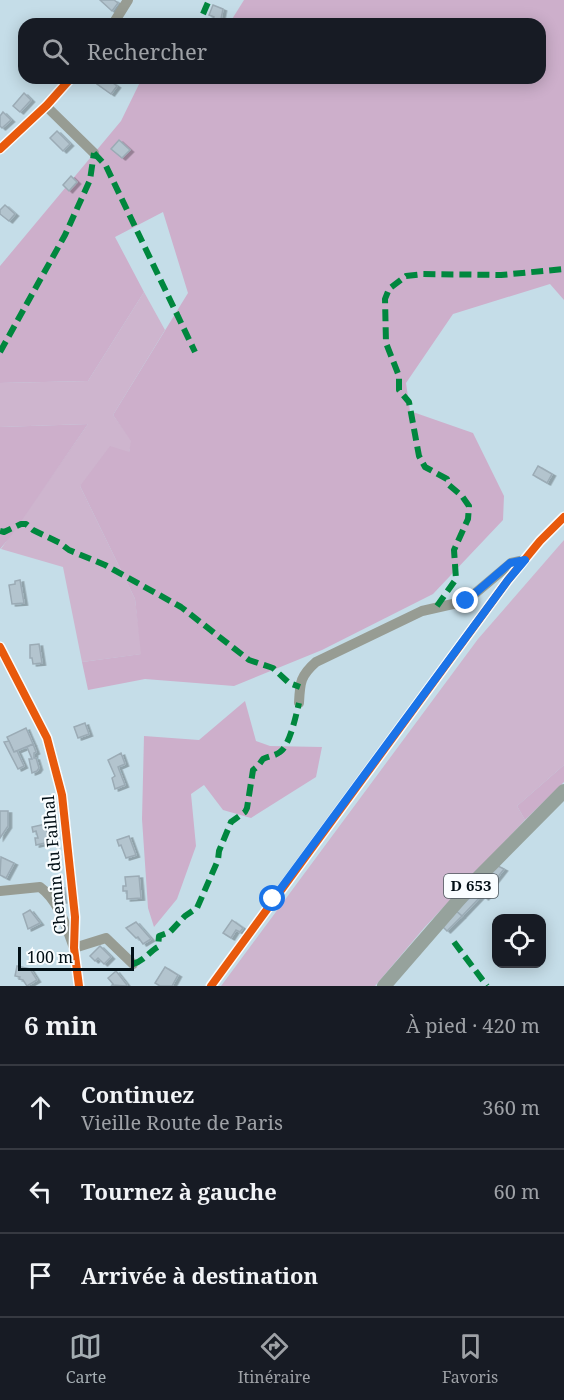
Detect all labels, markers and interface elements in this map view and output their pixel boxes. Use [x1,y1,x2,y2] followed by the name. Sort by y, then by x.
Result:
[18,18,546,84] search box
[39,35,72,68] icon: search
[87,36,207,66] text: Rechercher
[452,587,478,613] route end
[37,795,71,935] street label: Chemin du Failhal
[444,874,498,898] road number: D 653
[259,885,285,911] route start
[492,914,546,968] map controls
[492,914,546,968] button: locate
[18,944,134,972] scale bar
[27,946,73,968] text: 100 m
[24,1007,98,1043] text: 6 min
[406,1012,540,1039] text: À pied · 420 m
[81,1079,194,1109] text: Continuez
[24,1091,57,1124] icon: ahead
[482,1094,540,1121] text: 360 m
[81,1109,283,1136] text: Vieille Route de Paris
[24,1175,57,1208] icon: left
[81,1176,277,1206] text: Tournez à gauche
[494,1178,540,1205] text: 60 m
[24,1259,57,1292] icon: arrive
[81,1260,318,1290] text: Arrivée à destination
[66,1330,106,1388] tab: Carte
[238,1330,311,1388] tab: Itinéraire
[442,1330,498,1388] tab: Favoris

